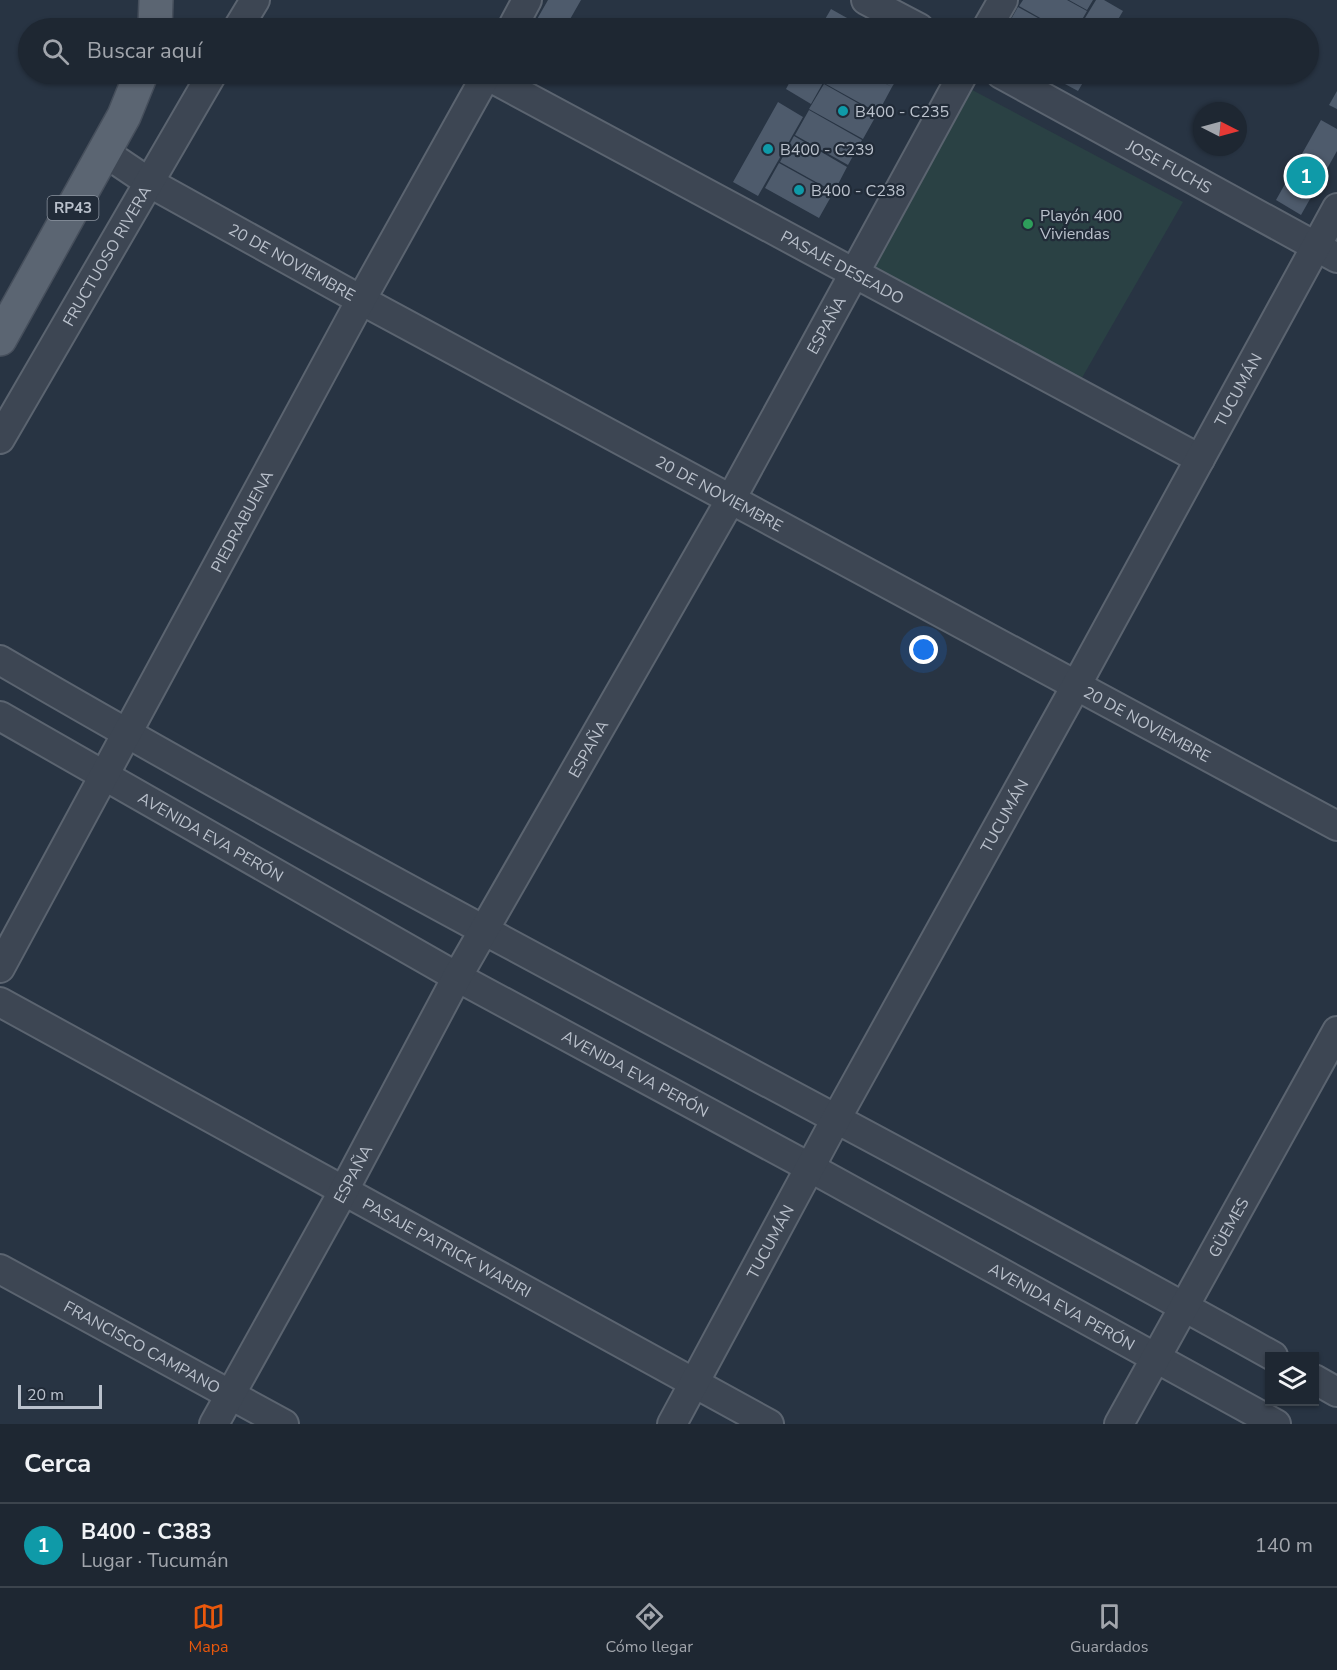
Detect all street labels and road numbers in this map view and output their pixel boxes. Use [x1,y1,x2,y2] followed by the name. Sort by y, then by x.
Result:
[1122,134,1216,199] street label: JOSE FUCHS
[58,182,157,330] street label: FRUCTUOSO RIVERA
[48,196,98,220] road number: RP43
[224,219,359,307] street label: 20 DE NOVIEMBRE
[777,226,908,310] street label: PASAJE DESEADO
[802,292,852,358] street label: ESPAÑA
[1210,349,1268,431] street label: TUCUMÁN
[652,451,787,537] street label: 20 DE NOVIEMBRE
[206,466,279,576] street label: PIEDRABUENA
[1079,681,1214,768] street label: 20 DE NOVIEMBRE
[563,716,614,782] street label: ESPAÑA
[976,775,1034,857] street label: TUCUMÁN
[134,787,287,888] street label: AVENIDA EVA PERÓN
[558,1026,712,1123] street label: AVENIDA EVA PERÓN
[329,1141,378,1207] street label: ESPAÑA
[358,1193,535,1303] street label: PASAJE PATRICK WARJRI
[1204,1194,1255,1262] street label: GÜEMES
[742,1201,800,1283] street label: TUCUMÁN
[984,1258,1139,1356] street label: AVENIDA EVA PERÓN
[60,1296,224,1399] street label: FRANCISCO CAMPANO

